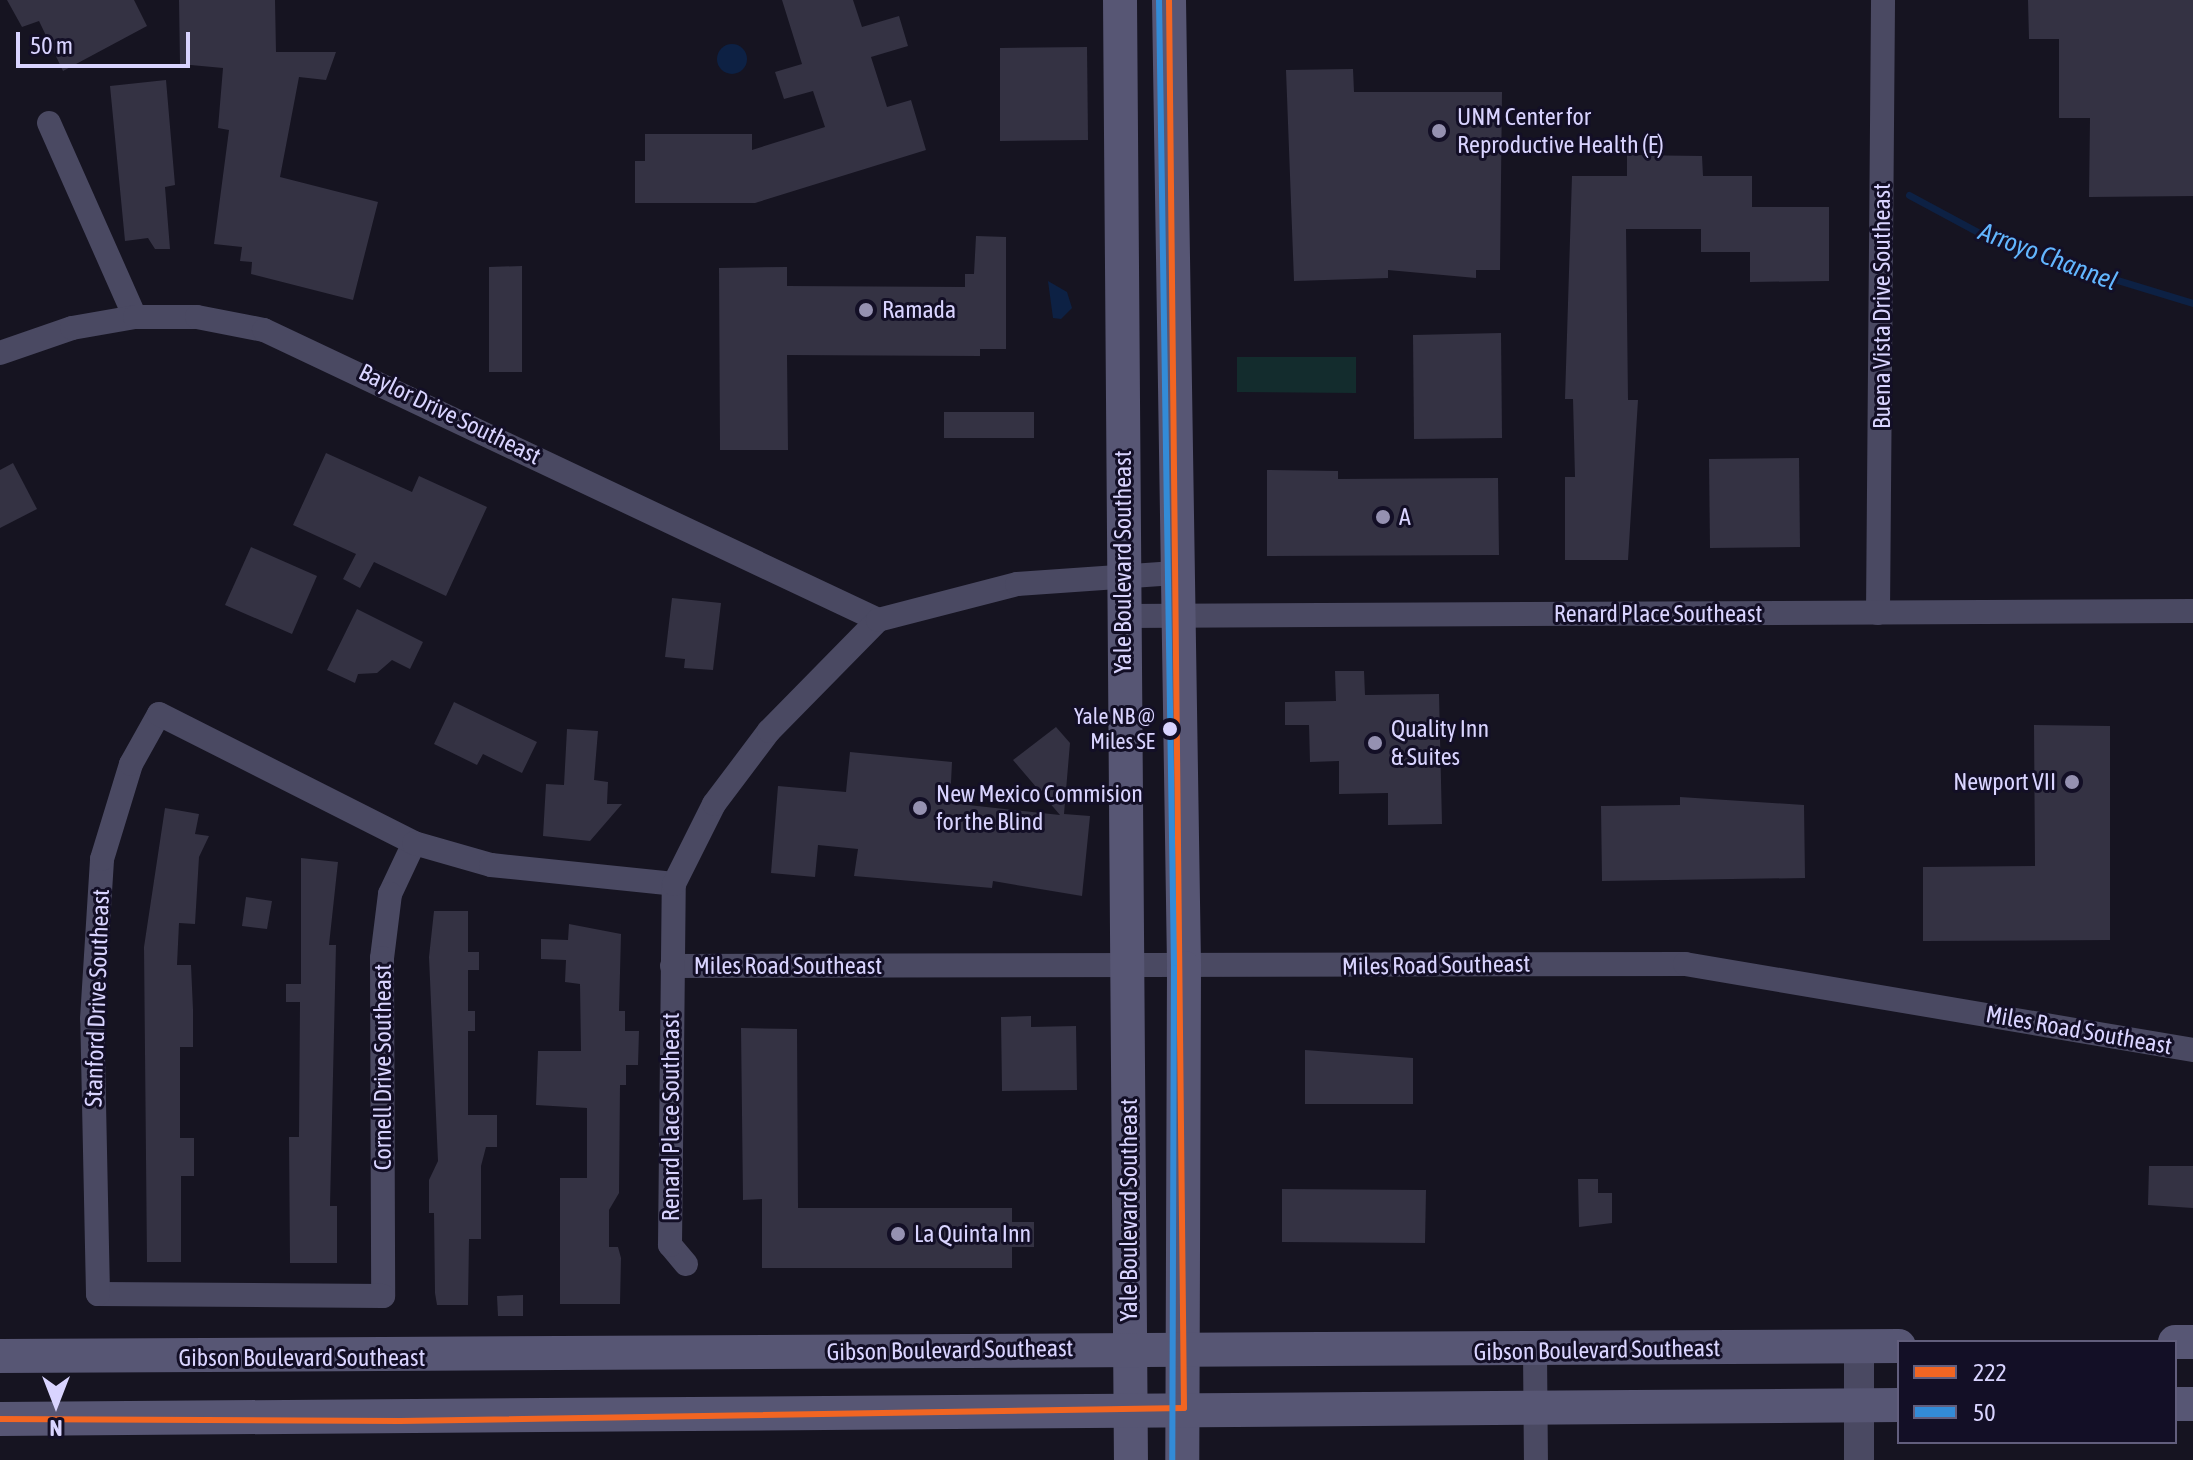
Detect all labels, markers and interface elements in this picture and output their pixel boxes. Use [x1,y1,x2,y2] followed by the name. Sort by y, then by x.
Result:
[20,16,194,66] scale bar
[30,32,73,59] text: 50 m
[1457,103,1664,159] place label: UNM Center for Reproductive Health (E)
[1428,120,1450,142] marker: UNM Center for Reproductive Health (E)
[1868,183,1896,429] street label: Buena Vista Drive Southeast
[1974,216,2122,298] water label: Arroyo Channel
[882,296,956,324] place label: Ramada
[857,301,875,319] marker: Ramada
[354,357,546,471] street label: Baylor Drive Southeast
[1109,450,1137,674] street label: Yale Boulevard Southeast
[1399,503,1411,531] place label: A
[1374,508,1392,526] marker: A
[1554,600,1762,628] street label: Renard Place Southeast
[1074,703,1155,754] place label: Yale NB @ Miles SE
[1391,715,1489,771] place label: Quality Inn & Suites
[1162,721,1178,737] marker: Yale NB @ Miles SE
[1366,734,1384,752] marker: Quality Inn & Suites
[1953,768,2056,796] place label: Newport VII
[2063,773,2081,791] marker: Newport VII
[936,780,1143,836] place label: New Mexico Commision for the Blind
[911,799,929,817] marker: New Mexico Commision for the Blind
[79,888,115,1108] street label: Stanford Drive Southeast
[1342,949,1530,981] street label: Miles Road Southeast
[694,952,882,980] street label: Miles Road Southeast
[369,964,397,1170] street label: Cornell Drive Southeast
[1984,999,2174,1061] street label: Miles Road Southeast
[657,1013,685,1221] street label: Renard Place Southeast
[1115,1098,1143,1322] street label: Yale Boulevard Southeast
[914,1220,1031,1248] place label: La Quinta Inn
[889,1225,907,1243] marker: La Quinta Inn
[826,1333,1074,1367] street label: Gibson Boulevard Southeast
[1473,1333,1721,1367] street label: Gibson Boulevard Southeast
[1897,1340,2177,1444] legend
[179,1344,425,1372] street label: Gibson Boulevard Southeast
[1973,1359,2007,1386] text: 222
[16,1364,96,1444] north arrow
[1973,1399,1996,1426] text: 50
[50,1415,63,1441] text: N

